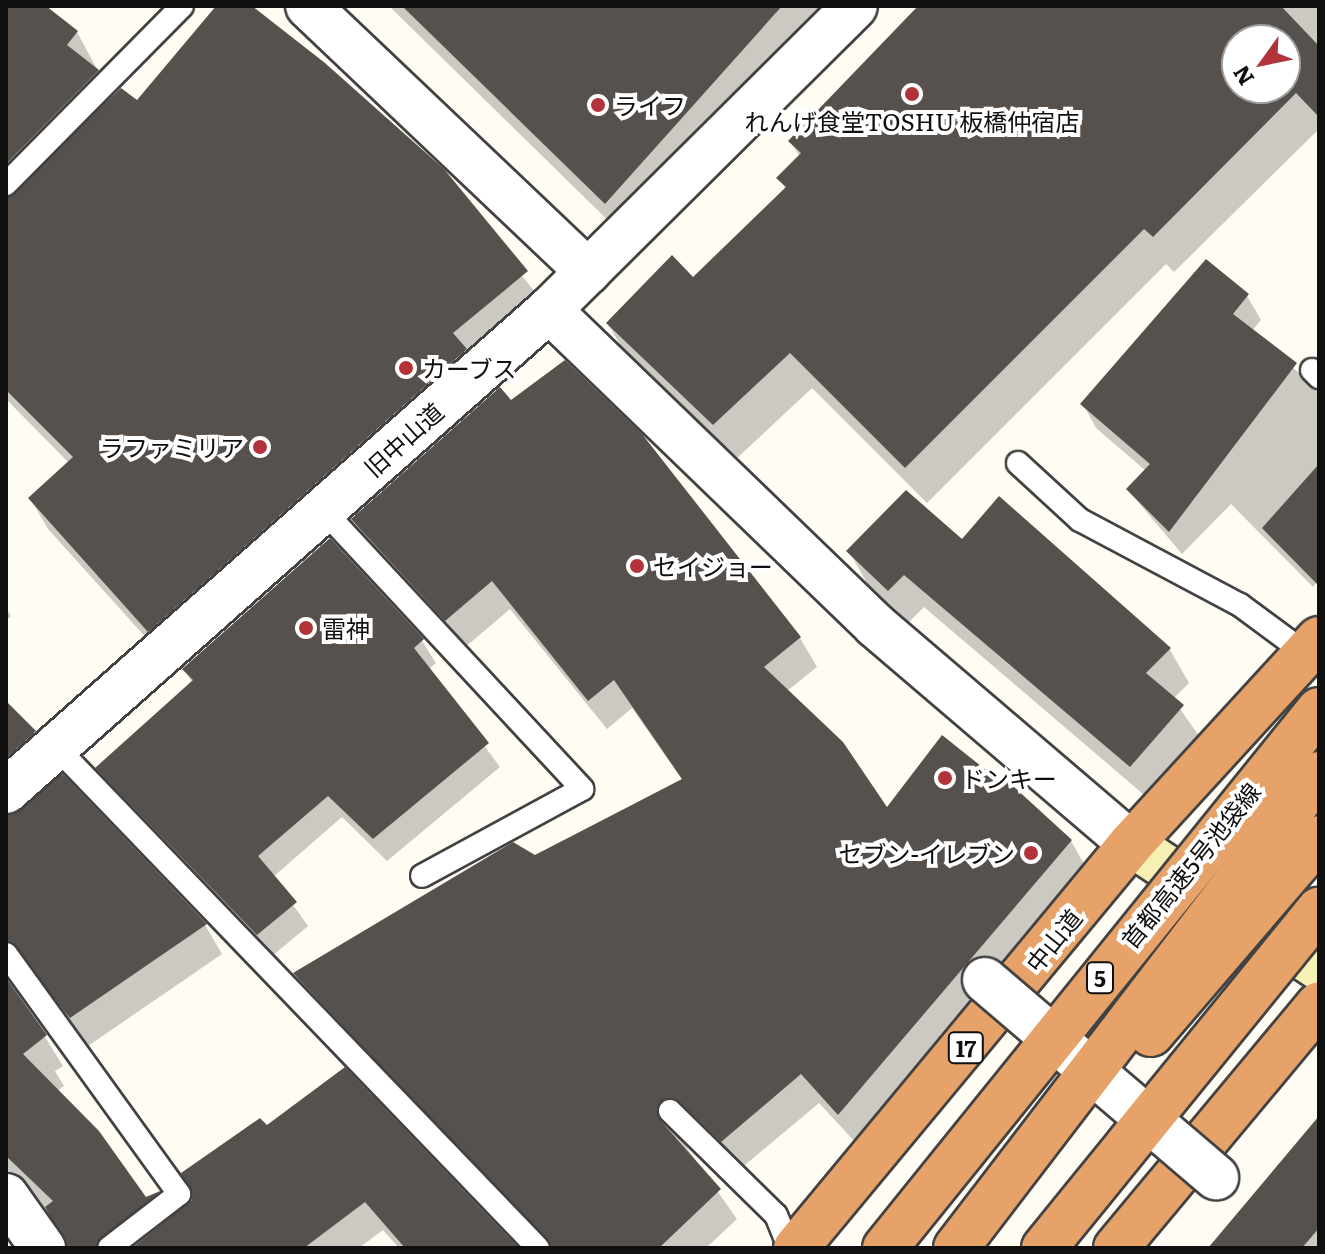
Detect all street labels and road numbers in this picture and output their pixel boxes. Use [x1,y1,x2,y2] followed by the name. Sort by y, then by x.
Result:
[358,396,448,482] street label: 旧中山道
[1115,777,1265,953] street label: 首都高速5号池袋線
[1019,903,1087,977] street label: 中山道
[1086,960,1114,996] road number: 5
[946,1030,986,1066] road number: 17

